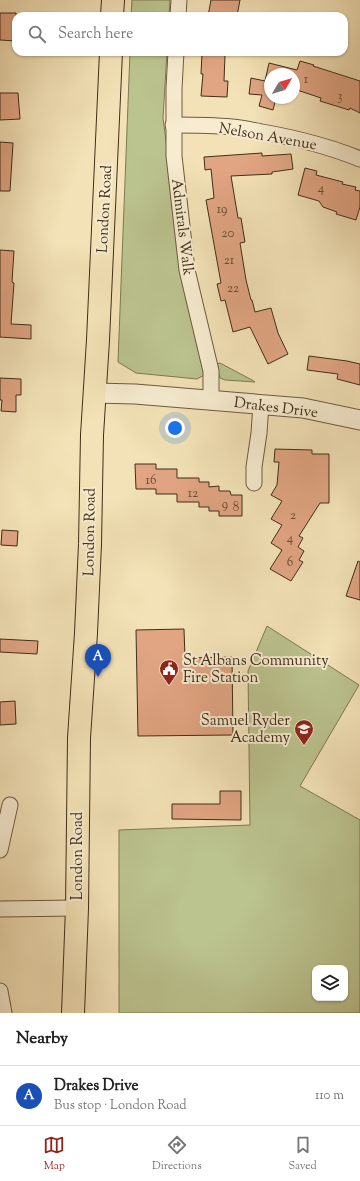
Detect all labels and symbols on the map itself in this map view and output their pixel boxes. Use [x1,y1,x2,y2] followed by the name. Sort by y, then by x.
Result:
[264,68,300,104] north arrow
[304,71,309,89] house number: 1
[337,88,343,106] house number: 3
[217,119,318,156] street label: Nelson Avenue
[93,164,118,254] street label: London Road
[165,178,198,277] street label: Admirals Walk
[318,180,325,198] house number: 4
[217,201,227,219] house number: 19
[222,225,235,243] house number: 20
[224,252,235,270] house number: 21
[227,280,239,298] house number: 22
[233,393,319,424] street label: Drakes Drive
[165,418,185,438] your location
[146,472,156,490] house number: 16
[188,485,198,503] house number: 12
[79,487,102,576] street label: London Road
[222,496,228,514] house number: 9
[233,499,239,517] house number: 8
[290,507,296,525] house number: 2
[287,530,294,548] house number: 4
[287,554,293,572] house number: 6
[85,644,111,677] pin: A
[183,651,329,689] place label: St Albans Community Fire Station
[158,658,180,686] public building icon: St Albans Community Fire Station
[201,711,291,749] place label: Samuel Ryder Academy
[293,718,315,746] school or university icon: Samuel Ryder Academy
[68,811,89,900] street label: London Road

